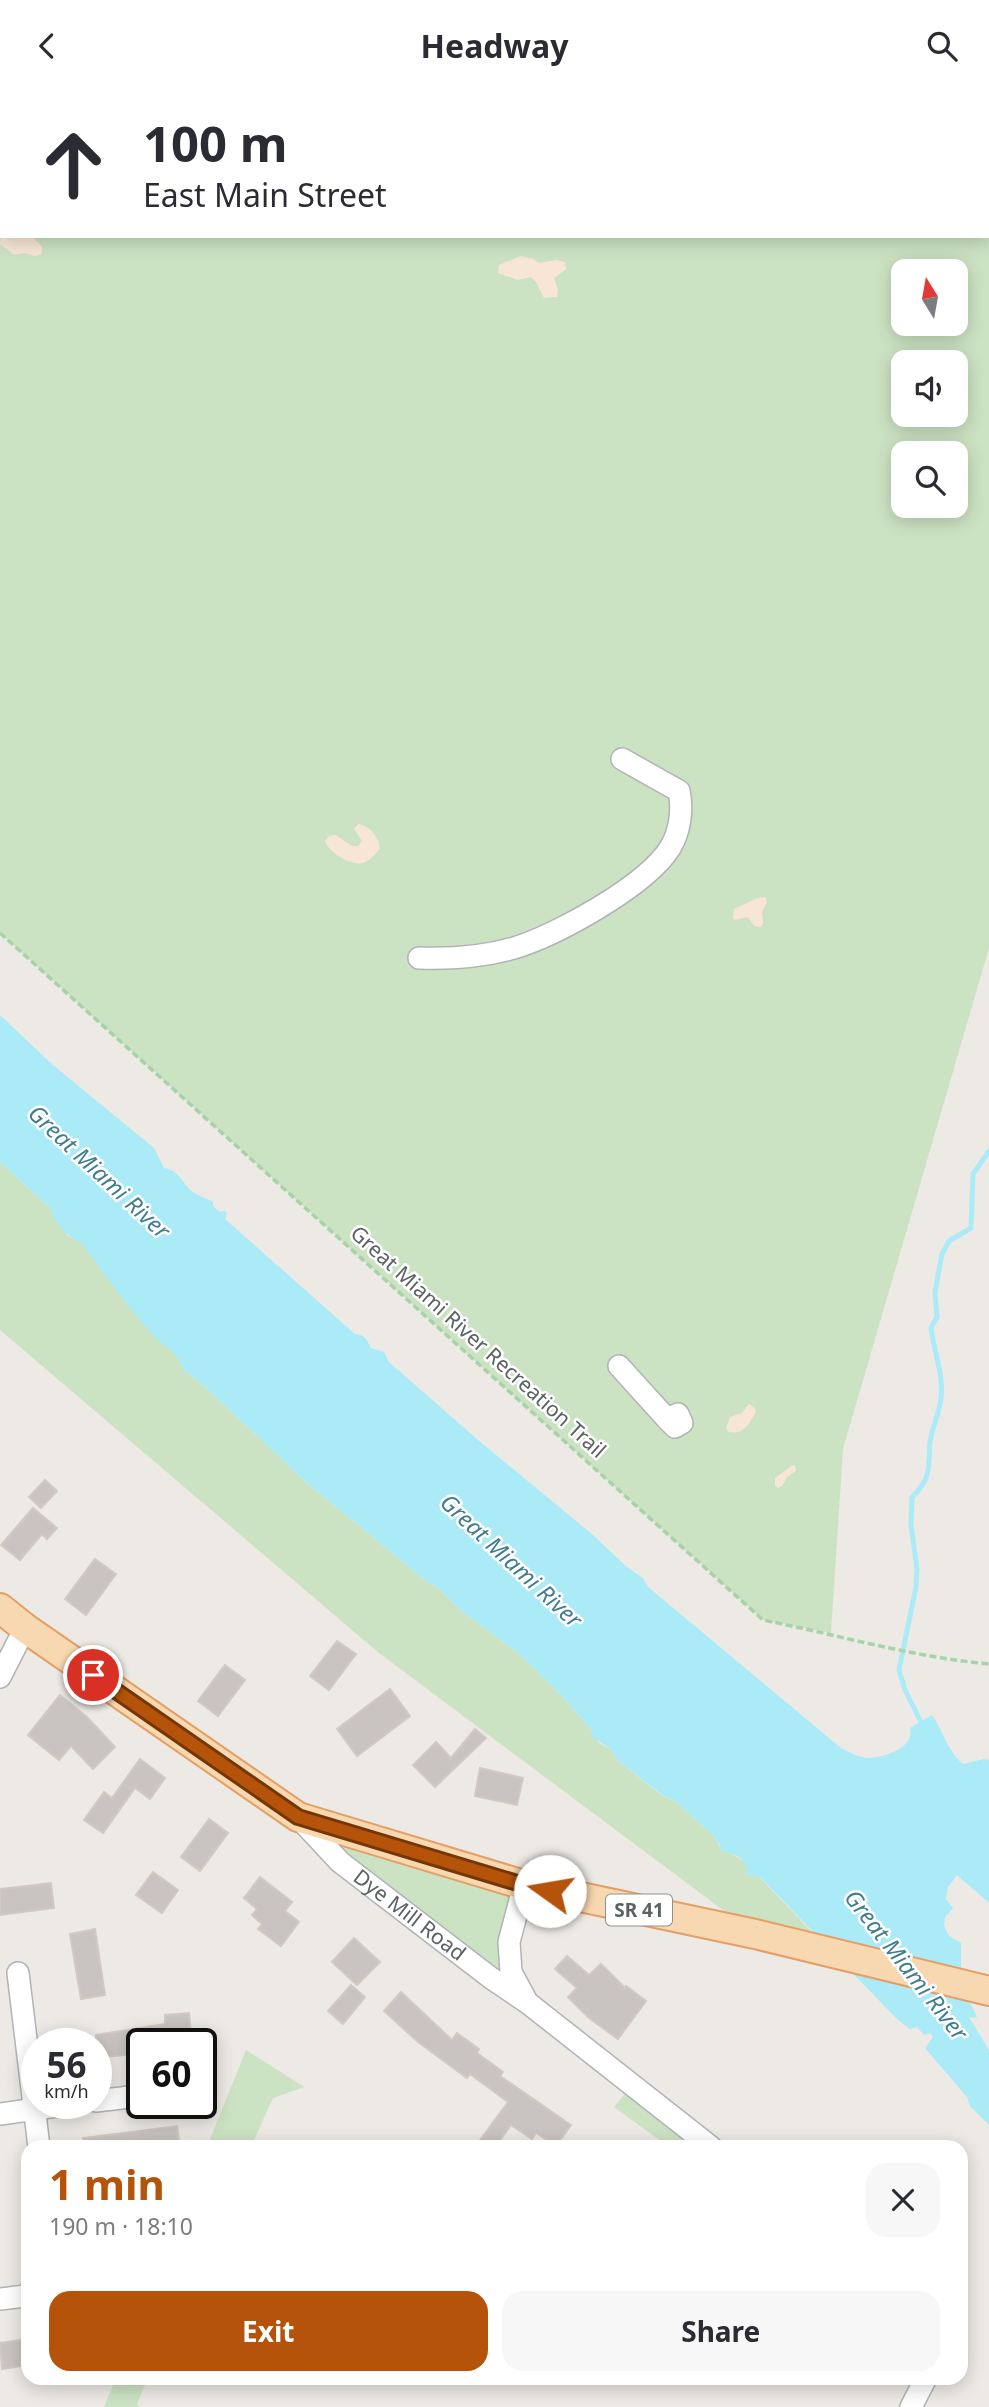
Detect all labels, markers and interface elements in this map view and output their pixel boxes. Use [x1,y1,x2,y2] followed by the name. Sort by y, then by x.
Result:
[421,24,568,67] text: Headway
[28,27,66,65] icon: back
[923,27,961,65] icon: search
[143,110,288,176] text: 100 m
[28,119,119,210] icon: ahead
[143,173,387,216] text: East Main Street
[891,259,968,336] north arrow
[891,259,968,518] map controls
[891,350,968,427] button: sound
[891,441,968,518] button: search
[22,1097,178,1246] water label: Great Miami River
[345,1219,612,1464] street label: Great Miami River Recreation Trail
[434,1486,590,1635] water label: Great Miami River
[63,1645,123,1705] pin
[74,1656,112,1694] icon: arrive
[513,1854,587,1928] position arrow
[348,1862,472,1967] street label: Dye Mill Road
[838,1882,976,2047] water label: Great Miami River
[606,1894,672,1925] road number: SR 41
[126,2028,217,2119] speed limit sign: 60
[46,2041,87,2088] text: 56
[44,2079,89,2103] text: km/h
[49,2155,165,2212] text: 1 min
[866,2163,940,2237] button: close
[49,2210,193,2242] text: 190 m · 18:10
[49,2291,488,2371] button: Exit
[502,2291,940,2371] button: Share

